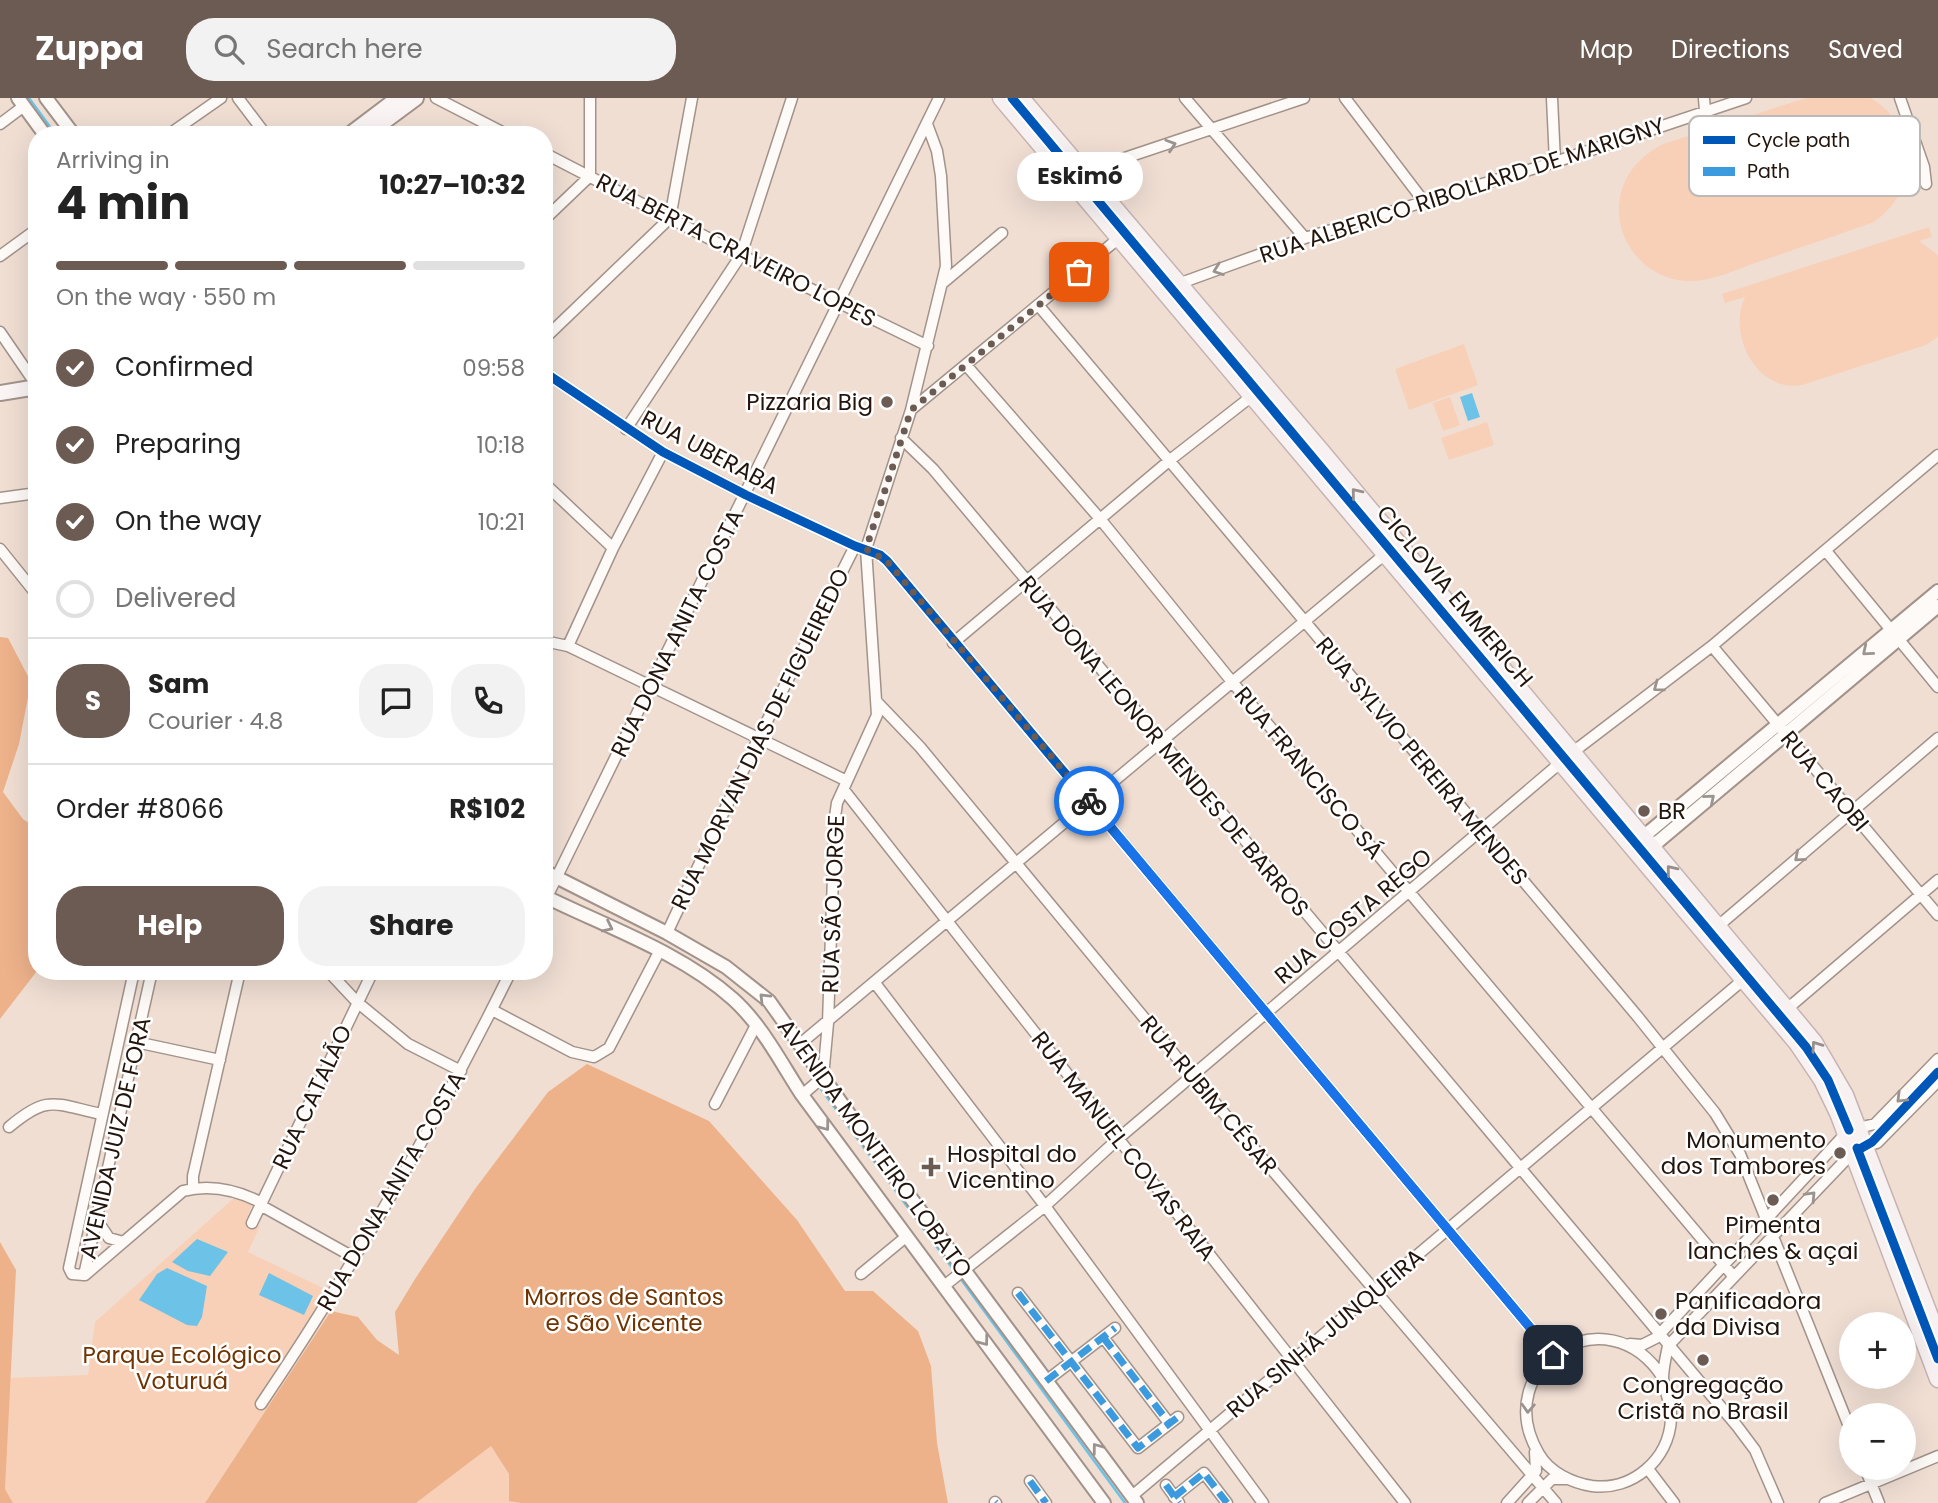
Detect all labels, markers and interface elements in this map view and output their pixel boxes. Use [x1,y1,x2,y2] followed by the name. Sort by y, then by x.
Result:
[186,18,676,81] search box
[35,25,144,72] text: Zuppa
[210,30,248,68] icon: search
[266,31,423,67] text: Search here
[1580,33,1633,66] text: Map
[1671,33,1790,66] text: Directions
[1828,33,1903,66] text: Saved
[1255,109,1669,271] street label: RUA ALBERICO RIBOLLARD DE MARIGNY
[1689,116,1920,196] legend
[1747,127,1850,154] text: Cycle path
[1165,138,1177,153] one-way arrow
[56,144,170,176] text: Arriving in
[1016,153,1142,202] callout: Eskimó
[1747,158,1790,185] text: Path
[1037,160,1123,192] text: Eskimó
[591,165,881,335] street label: RUA BERTA CRAVEIRO LOPES
[379,167,525,203] text: 10:27–10:32
[56,171,190,235] text: 4 min
[1049,242,1109,302] pin
[1060,253,1098,291] icon: bag
[1213,262,1225,276] one-way arrow
[56,281,276,313] text: On the way · 550 m
[56,349,94,387] icon: check
[115,349,253,385] text: Confirmed
[462,352,525,384] text: 09:58
[746,386,873,418] place label: Pizzaria Big
[879,394,895,410] marker: Pizzaria Big
[636,402,784,502] street label: RUA UBERABA
[56,426,94,464] icon: check
[115,426,241,462] text: Preparing
[476,429,525,461] text: 10:18
[1351,489,1364,501] one-way arrow
[1369,498,1541,694] street label: CICLOVIA EMMERICH
[56,503,94,541] icon: check
[115,503,262,539] text: On the way
[603,504,751,762] street label: RUA DONA ANITA COSTA
[478,506,525,538] text: 10:21
[663,563,857,915] street label: RUA MORVAN DIAS DE FIGUEIREDO
[1012,569,1316,923] street label: RUA DONA LEONOR MENDES DE BARROS
[115,580,236,616] text: Delivered
[1309,630,1535,892] street label: RUA SYLVIO PEREIRA MENDES
[1863,642,1875,655] one-way arrow
[359,664,433,738] button: chat
[451,664,525,738] button: phone
[148,666,209,702] text: Sam
[1653,679,1666,692] one-way arrow
[1227,680,1391,866] street label: RUA FRANCISCO SÁ
[85,683,101,719] text: S
[148,705,283,737] text: Courier · 4.8
[1773,724,1877,838] street label: RUA CAOBI
[1054,766,1124,836] courier
[1070,782,1108,820] icon: bike
[56,791,224,827] text: Order #8066
[449,791,525,827] text: R$102
[1658,795,1686,827] place label: BR
[1701,795,1714,807] one-way arrow
[1636,803,1652,819] marker: BR
[814,814,852,994] street label: RUA SÃO JORGE
[1268,841,1438,991] street label: RUA COSTA REGO
[1795,849,1808,861] one-way arrow
[1667,866,1680,878] one-way arrow
[56,886,284,966] button: Help
[298,886,525,966] button: Share
[601,919,613,933] one-way arrow
[760,994,773,1007] one-way arrow
[1133,1009,1285,1181] street label: RUA RUBIM CÉSAR
[770,1012,980,1284] street label: AVENIDA MONTEIRO LOBATO
[72,1014,158,1262] street label: AVENIDA JUIZ DE FORA
[265,1020,359,1174] street label: RUA CATALÃO
[1024,1025,1224,1267] street label: RUA MANUEL COVAS RAIA
[1812,1041,1824,1054] one-way arrow
[309,1065,473,1317] street label: RUA DONA ANITA COSTA
[1896,1089,1909,1102] one-way arrow
[817,1118,829,1131] one-way arrow
[1661,1124,1826,1182] place label: Monumento dos Tambores
[947,1138,1077,1196] place label: Hospital do Vicentino
[1832,1145,1848,1161] marker: Monumento dos Tambores
[921,1157,941,1177] marker: Hospital do Vicentino
[1803,1191,1815,1204] one-way arrow
[1765,1192,1781,1208] marker: Pimenta lanches & açai
[1688,1209,1858,1267] place label: Pimenta lanches & açai
[1220,1241,1430,1425] street label: RUA SINHÁ JUNQUEIRA
[524,1281,724,1339] park label: Morros de Santos e São Vicente
[1675,1285,1821,1343] place label: Panificadora da Divisa
[1653,1306,1669,1322] marker: Panificadora da Divisa
[1839,1312,1916,1480] map controls
[1839,1312,1916,1389] button: +
[1523,1325,1583,1385] pin
[976,1333,988,1346] one-way arrow
[1534,1336,1572,1374] icon: home
[83,1339,281,1397] park label: Parque Ecológico Voturuá
[1695,1352,1711,1368] marker: Congregação Cristã no Brasil
[1617,1369,1789,1427] place label: Congregação Cristã no Brasil
[1520,1403,1535,1414] one-way arrow
[1839,1403,1916,1480] button: −
[1092,1443,1105,1456] one-way arrow

